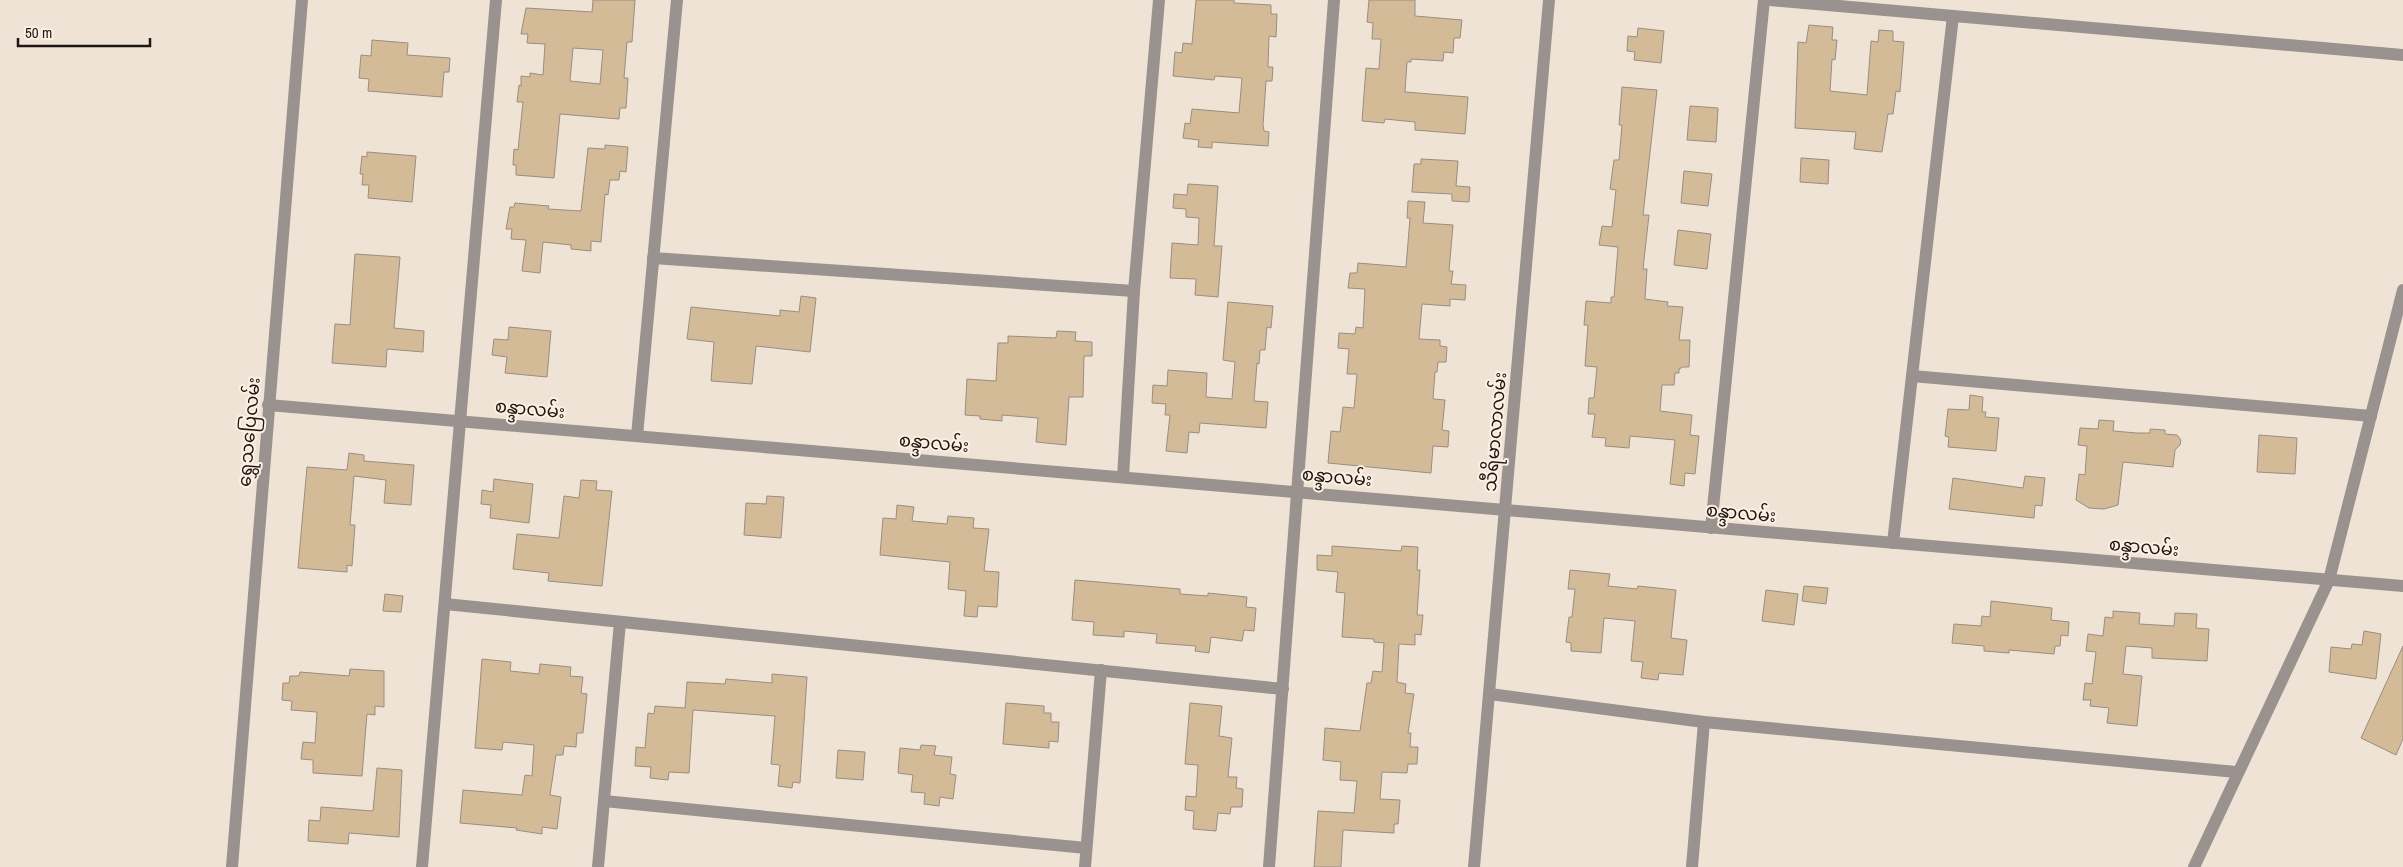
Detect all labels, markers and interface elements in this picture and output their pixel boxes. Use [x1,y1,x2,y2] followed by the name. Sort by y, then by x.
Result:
[18,15,150,47] scale bar
[25,22,52,43] text: 50 m
[1476,371,1515,493] street label: သီရိမာလာလမ်း
[231,376,269,488] street label: ရွှေသပြေလမ်း
[494,393,566,427] street label: စန္ဒာလမ်း
[898,427,970,461] street label: စန္ဒာလမ်း
[1301,461,1373,495] street label: စန္ဒာလမ်း
[1705,497,1777,531] street label: စန္ဒာလမ်း
[2108,531,2180,565] street label: စန္ဒာလမ်း

